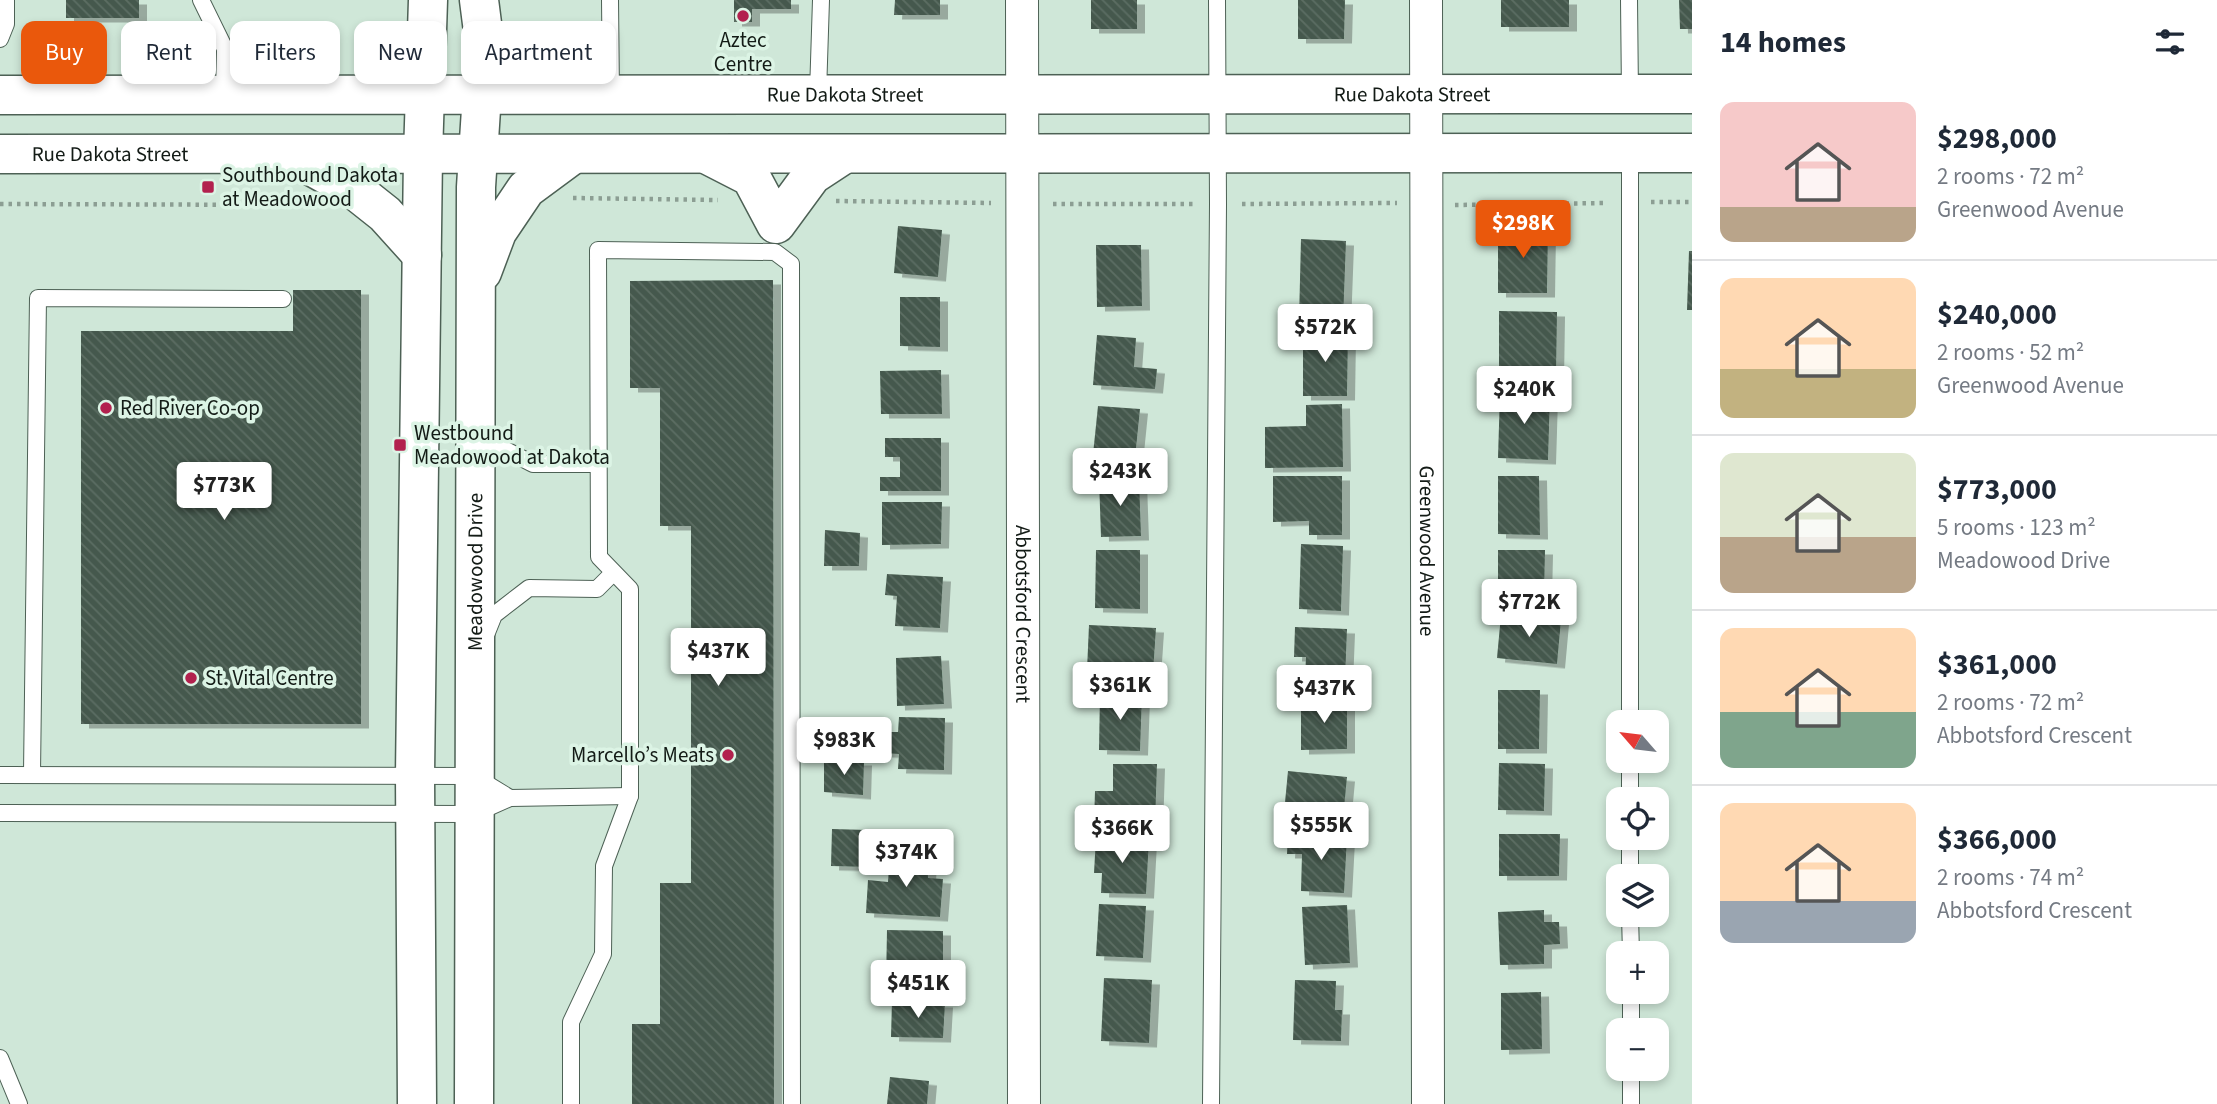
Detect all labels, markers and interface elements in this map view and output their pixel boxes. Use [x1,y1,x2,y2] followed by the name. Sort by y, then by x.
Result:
[735,8,751,24] marker: Aztec Centre
[21,21,107,84] chip: Buy
[121,21,216,84] chip: Rent
[230,21,340,84] chip: Filters
[354,21,447,84] chip: New
[461,21,616,84] chip: Apartment
[1720,21,1846,64] text: 14 homes
[2151,23,2189,61] icon: filters
[714,25,772,79] place label: Aztec Centre
[767,79,923,110] street label: Rue Dakota Street
[1334,79,1490,109] street label: Rue Dakota Street
[1937,117,2057,160] text: $298,000
[1776,130,1860,214] icon: home
[32,139,188,169] street label: Rue Dakota Street
[222,160,398,214] place label: Southbound Dakota at Meadowood
[1937,160,2084,193] text: 2 rooms · 72 m²
[200,179,216,195] marker: Southbound Dakota at Meadowood
[1937,193,2124,226] text: Greenwood Avenue
[1474,201,1572,260] pin: $298K
[1492,206,1554,239] text: $298K
[1937,293,2057,336] text: $240,000
[1276,304,1374,364] pin: $572K
[1776,306,1860,390] icon: home
[1294,310,1356,343] text: $572K
[1937,336,2084,369] text: 2 rooms · 52 m²
[1475,366,1573,426] pin: $240K
[1937,369,2124,402] text: Greenwood Avenue
[1493,372,1555,405] text: $240K
[120,393,260,423] place label: Red River Co-op
[98,400,114,416] marker: Red River Co-op
[414,418,610,472] place label: Westbound Meadowood at Dakota
[392,437,408,453] marker: Westbound Meadowood at Dakota
[1071,448,1169,508] pin: $243K
[1089,454,1151,487] text: $243K
[175,462,273,522] pin: $773K
[1412,466,1442,636] street label: Greenwood Avenue
[193,468,255,501] text: $773K
[1937,468,2057,511] text: $773,000
[1776,481,1860,565] icon: home
[460,493,490,651] street label: Meadowood Drive
[1937,511,2096,544] text: 5 rooms · 123 m²
[1008,525,1038,703] street label: Abbotsford Crescent
[1937,544,2110,577] text: Meadowood Drive
[1480,580,1578,639] pin: $772K
[1498,585,1560,618] text: $772K
[669,628,767,688] pin: $437K
[687,634,749,667] text: $437K
[1937,643,2057,686] text: $361,000
[1776,656,1860,740] icon: home
[1071,662,1169,722] pin: $361K
[205,663,334,693] place label: St. Vital Centre
[1275,666,1373,725] pin: $437K
[1089,668,1151,701] text: $361K
[183,670,199,686] marker: St. Vital Centre
[1293,671,1355,704] text: $437K
[1937,686,2084,719] text: 2 rooms · 72 m²
[1606,710,1670,774] north arrow
[1606,710,1669,1081] map controls
[795,718,893,777] pin: $983K
[1937,719,2132,752] text: Abbotsford Crescent
[813,723,875,756] text: $983K
[571,740,714,770] place label: Marcello’s Meats
[720,747,736,763] marker: Marcello’s Meats
[1606,787,1669,850] button: locate
[1272,802,1370,862] pin: $555K
[1073,806,1171,865] pin: $366K
[1290,808,1352,841] text: $555K
[1091,811,1153,844] text: $366K
[1937,818,2057,861] text: $366,000
[857,830,955,889] pin: $374K
[1776,831,1860,915] icon: home
[875,835,937,868] text: $374K
[1937,861,2084,894] text: 2 rooms · 74 m²
[1606,864,1669,927] button: layers
[1937,894,2132,927] text: Abbotsford Crescent
[1606,941,1669,1004] button: +
[869,960,967,1020] pin: $451K
[887,966,949,999] text: $451K
[1606,1018,1669,1081] button: −

